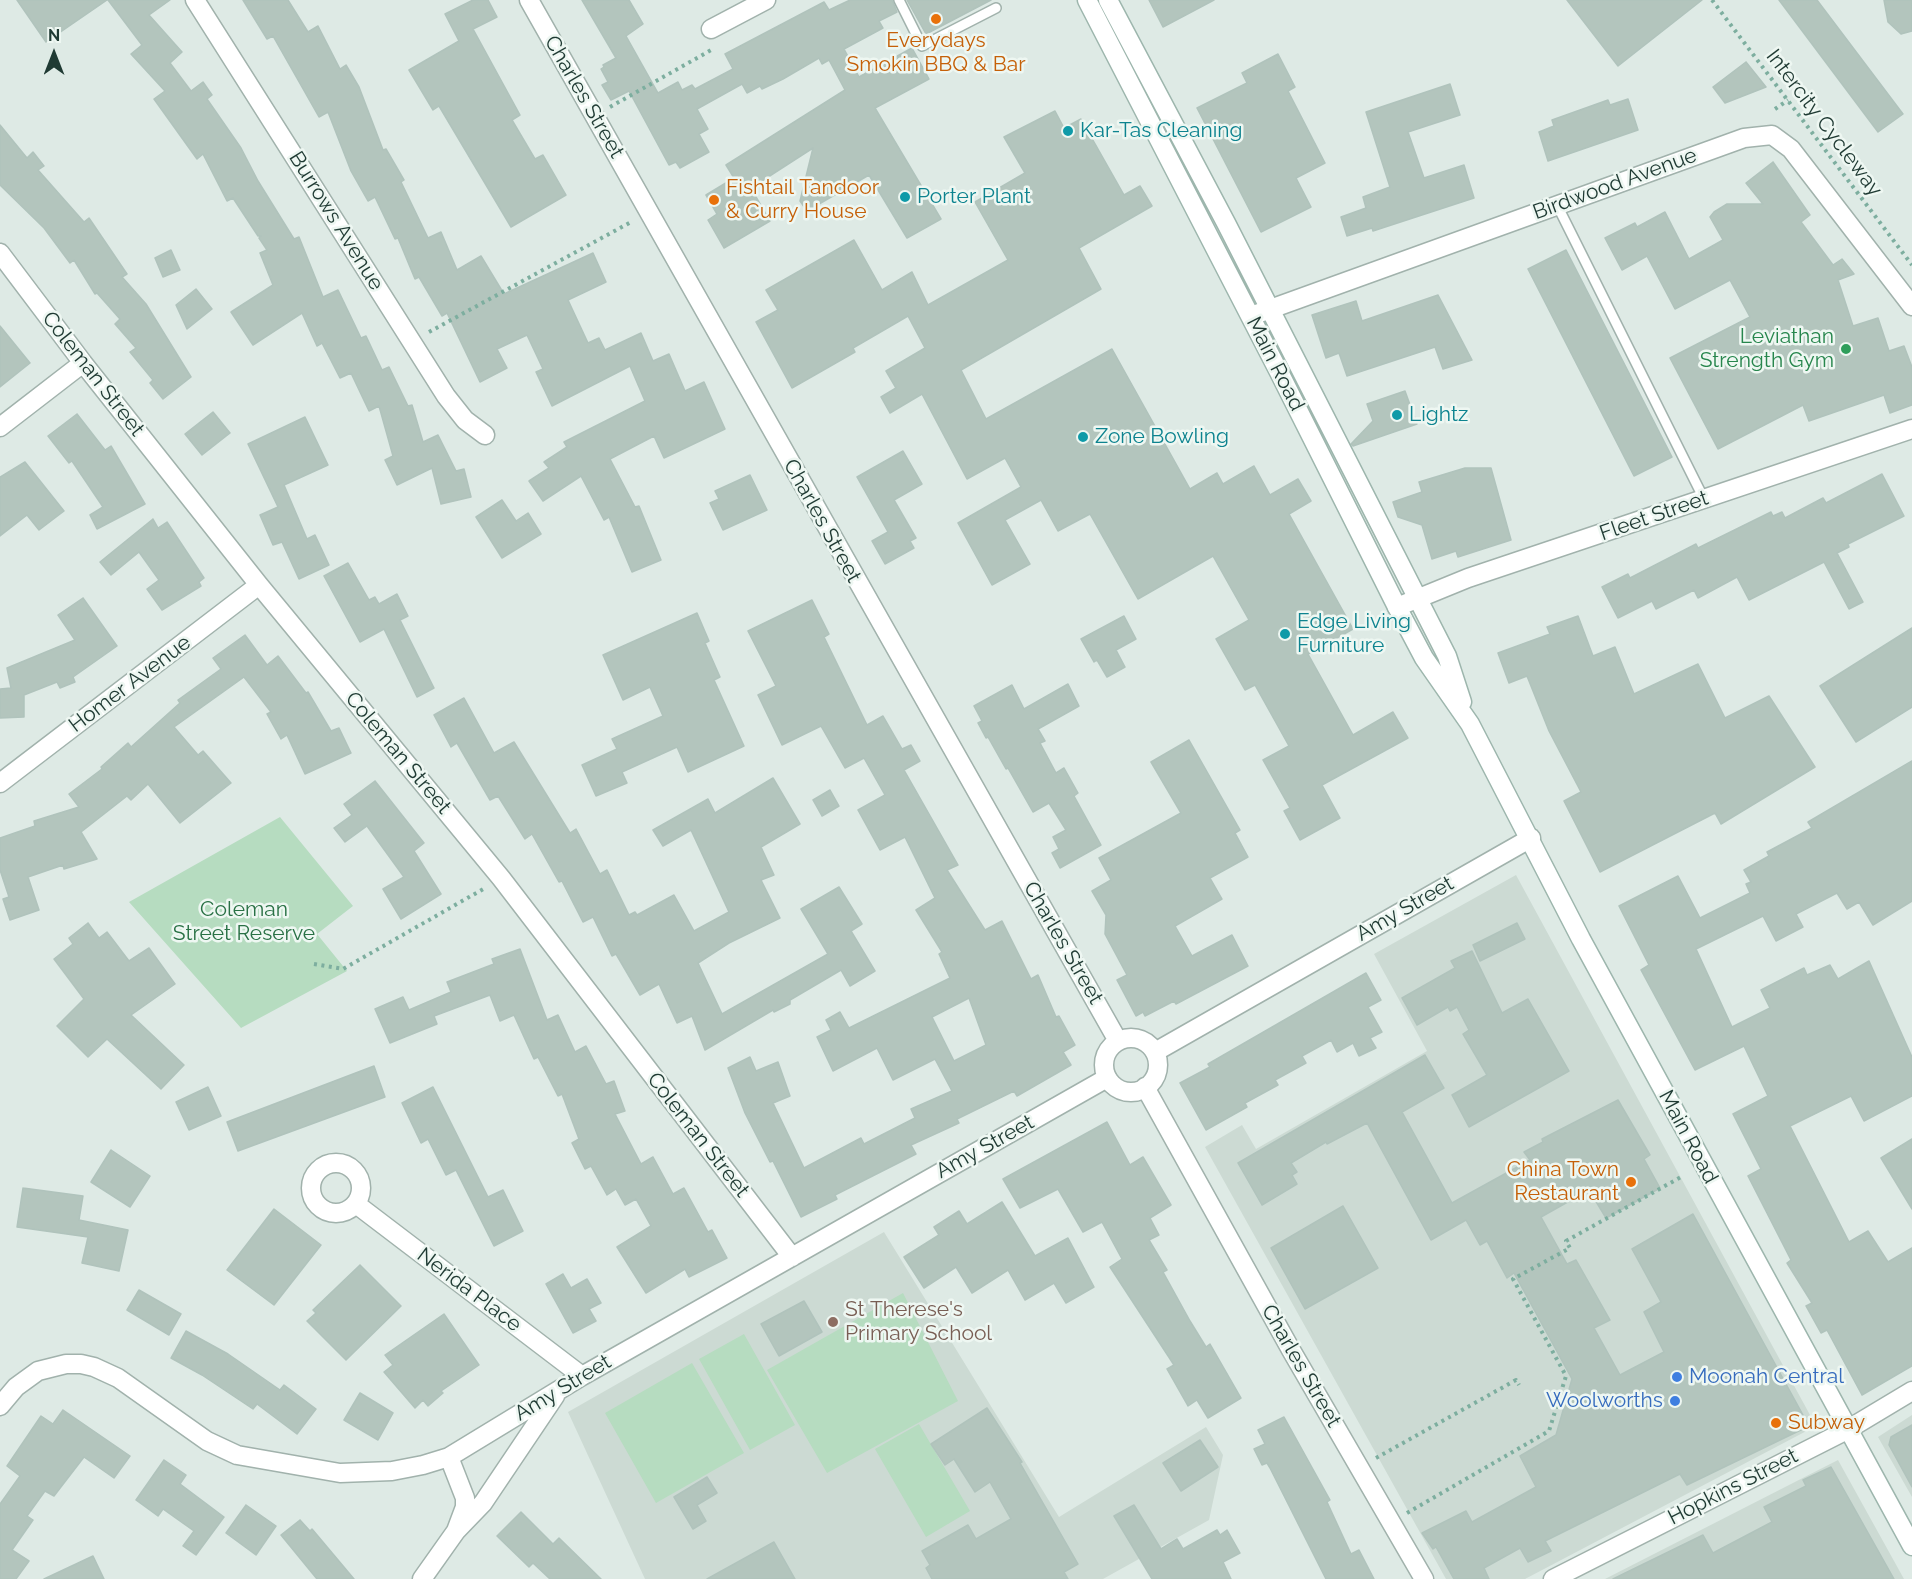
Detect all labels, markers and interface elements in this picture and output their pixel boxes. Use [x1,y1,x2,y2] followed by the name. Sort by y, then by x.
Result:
[929,12,943,26] marker: Everydays Smokin BBQ & Bar
[24,24,84,84] north arrow
[48,26,60,45] text: N
[846,28,1026,78] place label: Everydays Smokin BBQ & Bar
[539,31,629,163] street label: Charles Street
[1761,45,1887,201] street label: Intercity Cycleway
[1080,118,1243,144] place label: Kar-Tas Cleaning
[1061,124,1075,138] marker: Kar-Tas Cleaning
[1530,143,1700,225] street label: Birdwood Avenue
[283,147,389,295] street label: Burrows Avenue
[726,175,879,225] place label: Fishtail Tandoor & Curry House
[917,184,1031,210] place label: Porter Plant
[898,190,912,204] marker: Porter Plant
[707,193,721,207] marker: Fishtail Tandoor & Curry House
[36,307,150,441] street label: Coleman Street
[1241,313,1309,415] street label: Main Road
[1700,324,1834,374] place label: Leviathan Strength Gym
[1839,342,1853,356] marker: Leviathan Strength Gym
[1409,402,1468,428] place label: Lightz
[1390,408,1404,422] marker: Lightz
[1095,424,1229,450] place label: Zone Bowling
[1076,430,1090,444] marker: Zone Bowling
[778,455,866,587] street label: Charles Street
[1596,486,1712,546] street label: Fleet Street
[1297,609,1411,659] place label: Edge Living Furniture
[1278,627,1292,641] marker: Edge Living Furniture
[64,630,196,738] street label: Homer Avenue
[340,687,456,819] street label: Coleman Street
[1352,871,1458,947] street label: Amy Street
[1018,877,1108,1009] street label: Charles Street
[173,897,315,947] park label: Coleman Street Reserve
[641,1068,755,1202] street label: Coleman Street
[1653,1086,1723,1188] street label: Main Road
[932,1110,1038,1184] street label: Amy Street
[1507,1157,1619,1207] place label: China Town Restaurant
[1624,1175,1638,1189] marker: China Town Restaurant
[412,1243,526,1337] street label: Nerida Place
[845,1297,992,1347] place label: St Therese's Primary School
[1256,1300,1346,1432] street label: Charles Street
[826,1315,840,1329] marker: St Therese's Primary School
[510,1349,616,1427] street label: Amy Street
[1689,1364,1844,1390] place label: Moonah Central
[1670,1370,1684,1384] marker: Moonah Central
[1546,1388,1663,1414] place label: Woolworths
[1668,1394,1682,1408] marker: Woolworths
[1788,1410,1865,1436] place label: Subway
[1769,1416,1783,1430] marker: Subway
[1664,1443,1802,1531] street label: Hopkins Street

